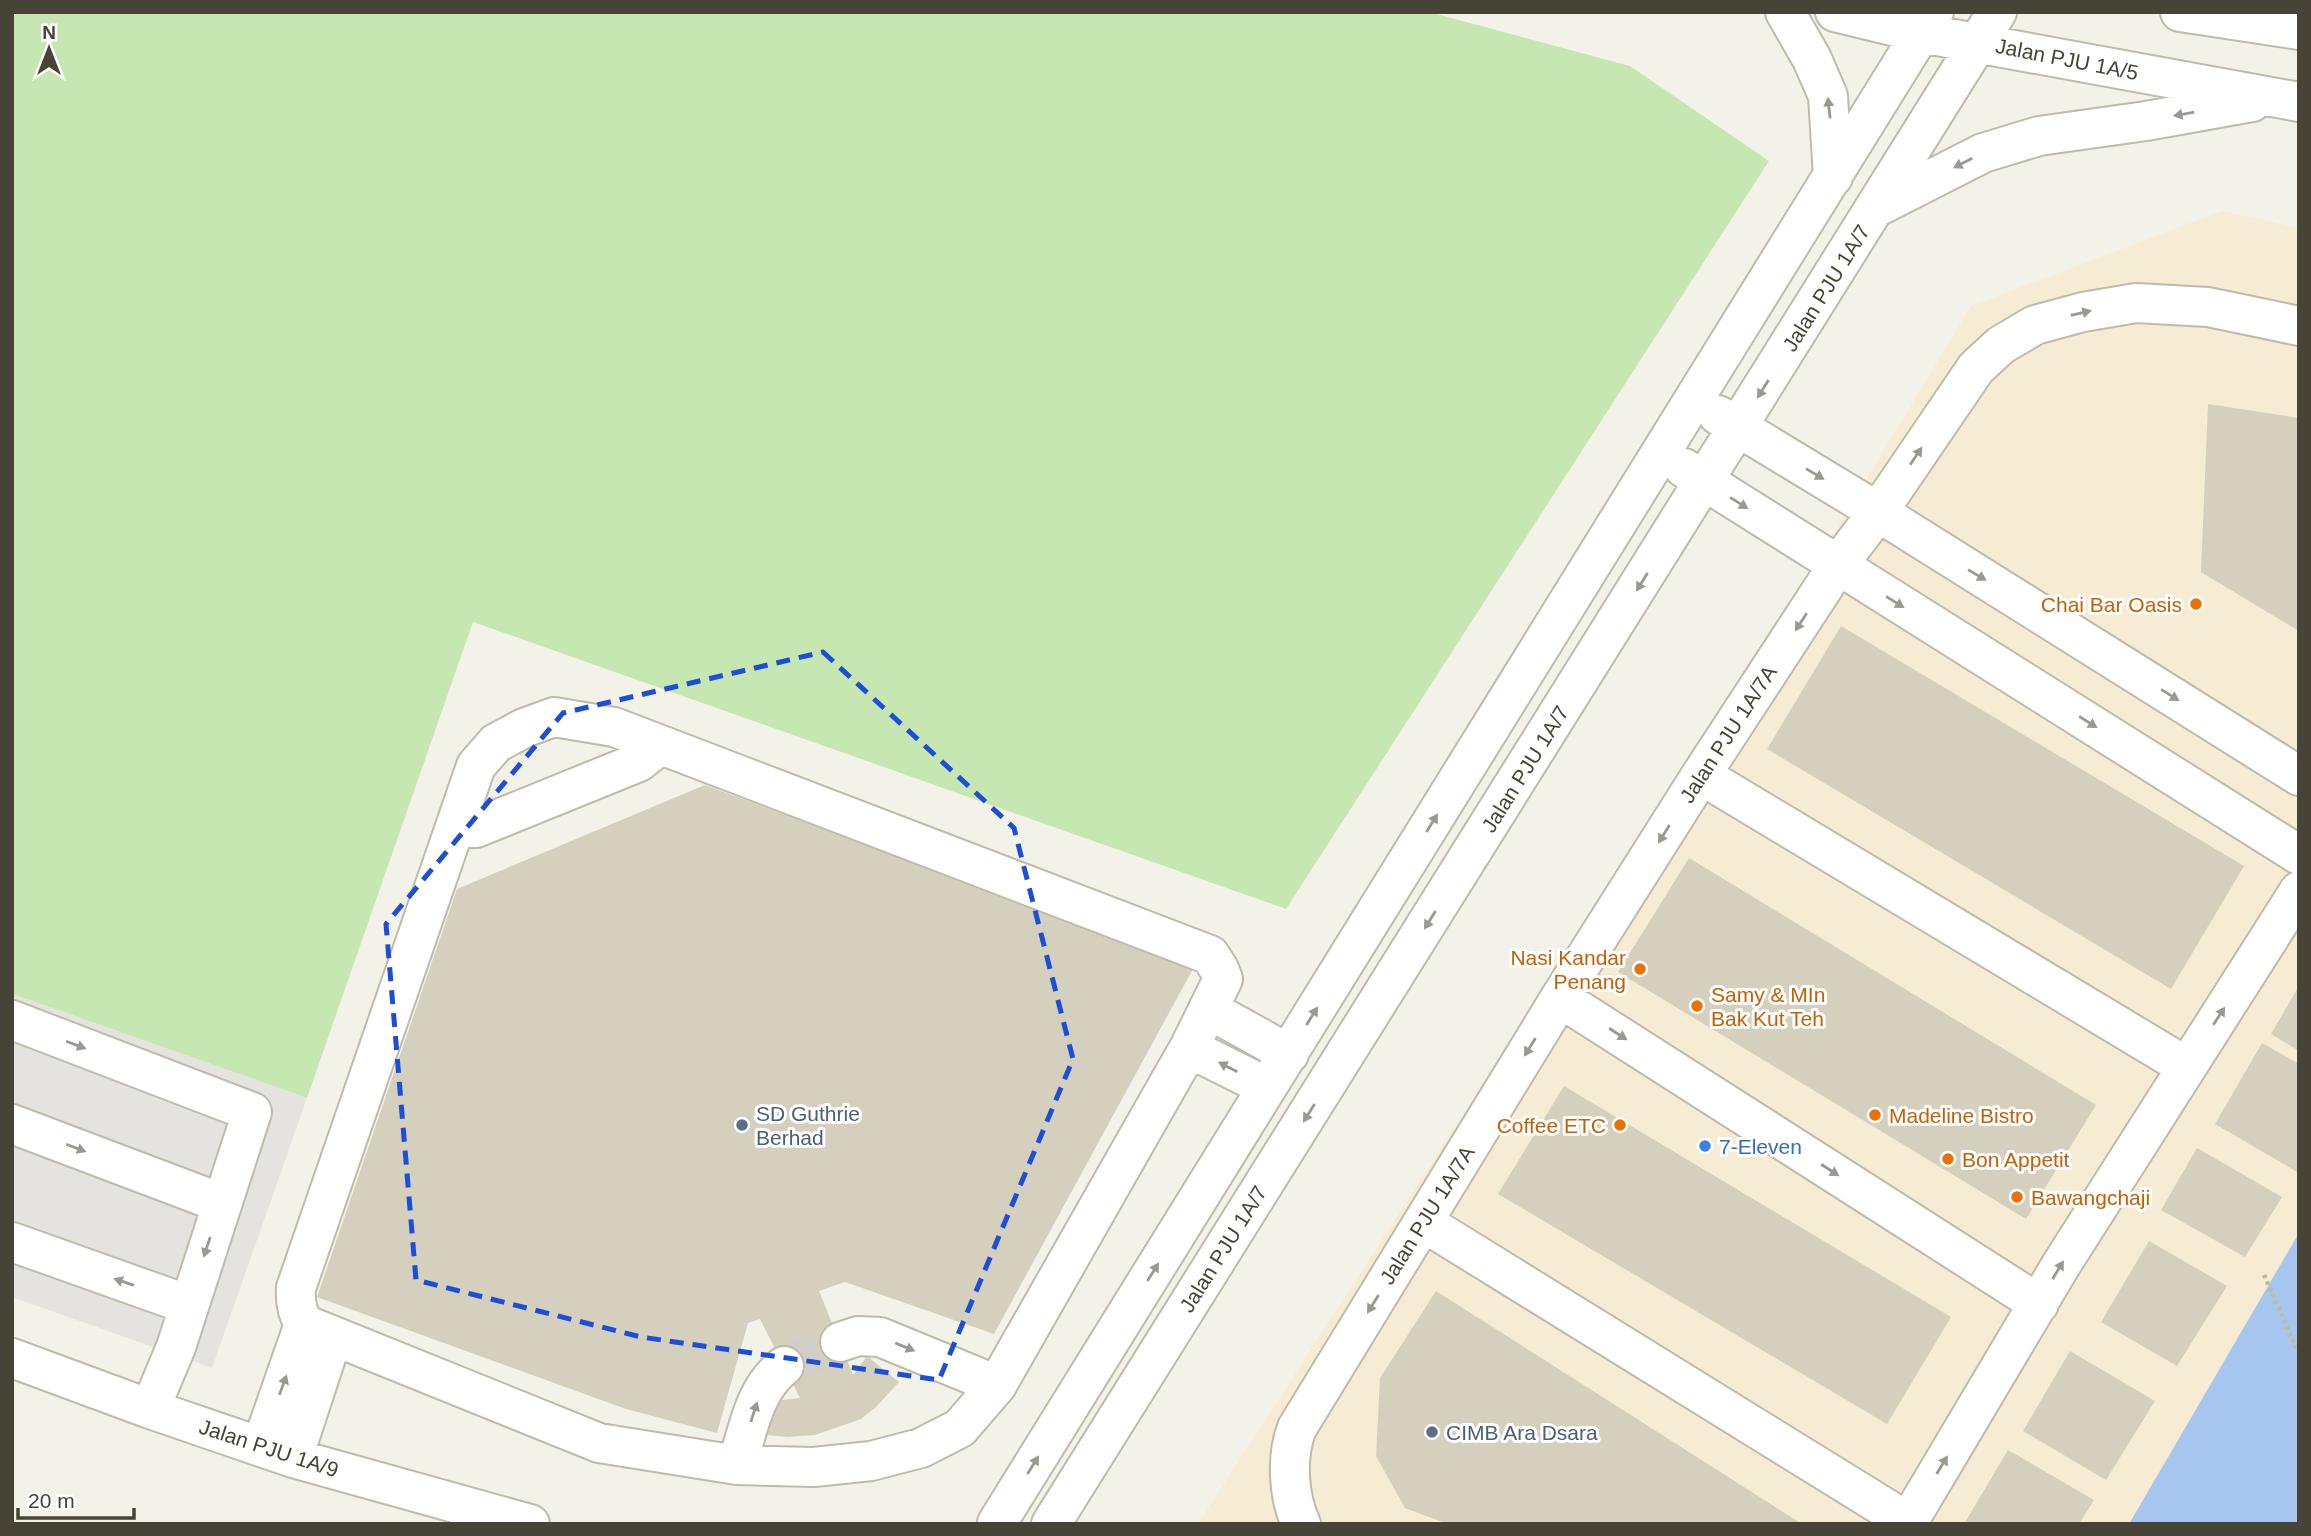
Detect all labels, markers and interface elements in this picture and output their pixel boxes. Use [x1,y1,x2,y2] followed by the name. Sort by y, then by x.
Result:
[14,14,84,84] north arrow
[42,22,56,43] text: N
[1994,34,2140,84] street label: Jalan PJU 1A/5
[1823,97,1834,119] one-way arrow
[2173,109,2195,120] one-way arrow
[1953,158,1973,169] one-way arrow
[1778,221,1874,355] street label: Jalan PJU 1A/7
[2070,308,2092,319] one-way arrow
[1756,380,1769,399] one-way arrow
[1909,446,1922,465] one-way arrow
[1805,468,1824,480] one-way arrow
[1730,496,1749,509] one-way arrow
[1967,568,1986,581] one-way arrow
[1635,573,1648,592] one-way arrow
[2041,593,2182,616] place label: Chai Bar Oasis
[1886,595,1905,608] one-way arrow
[2188,596,2204,612] marker: Chai Bar Oasis
[1794,612,1807,632] one-way arrow
[1675,661,1781,807] street label: Jalan PJU 1A/7A
[2160,688,2179,701] one-way arrow
[1477,702,1573,836] street label: Jalan PJU 1A/7
[2079,716,2098,729] one-way arrow
[1425,814,1438,833] one-way arrow
[1658,824,1671,843] one-way arrow
[1423,911,1436,930] one-way arrow
[1510,946,1626,993] place label: Nasi Kandar Penang
[1632,961,1648,977] marker: Nasi Kandar Penang
[1711,983,1825,1030] place label: Samy & MIn Bak Kut Teh
[1689,998,1705,1014] marker: Samy & MIn Bak Kut Teh
[2213,1006,2226,1025] one-way arrow
[1305,1007,1318,1026] one-way arrow
[1608,1028,1628,1041] one-way arrow
[1524,1038,1536,1057] one-way arrow
[66,1039,87,1050] one-way arrow
[1218,1062,1238,1073] one-way arrow
[756,1102,860,1149] place label: SD Guthrie Berhad
[1302,1103,1315,1122] one-way arrow
[1889,1104,2034,1127] place label: Madeline Bistro
[1867,1107,1883,1123] marker: Madeline Bistro
[1497,1114,1606,1137] place label: Coffee ETC
[734,1117,750,1133] marker: SD Guthrie Berhad
[1612,1117,1628,1133] marker: Coffee ETC
[1719,1135,1802,1158] place label: 7-Eleven
[1697,1138,1713,1154] marker: 7-Eleven
[1375,1142,1479,1288] street label: Jalan PJU 1A/7A
[66,1143,87,1154] one-way arrow
[1962,1148,2070,1171] place label: Bon Appetit
[1940,1151,1956,1167] marker: Bon Appetit
[1820,1164,1840,1177] one-way arrow
[1175,1182,1271,1316] street label: Jalan PJU 1A/7
[2031,1186,2150,1209] place label: Bawangchaji
[2009,1189,2025,1205] marker: Bawangchaji
[202,1236,212,1257] one-way arrow
[2052,1260,2065,1279] one-way arrow
[1146,1262,1159,1282] one-way arrow
[114,1276,135,1287] one-way arrow
[1366,1294,1379,1313] one-way arrow
[895,1342,916,1353] one-way arrow
[278,1375,289,1396] one-way arrow
[749,1401,760,1422] one-way arrow
[197,1415,341,1481] street label: Jalan PJU 1A/9
[1446,1421,1598,1444] place label: CIMB Ara Dsara
[1424,1424,1440,1440] marker: CIMB Ara Dsara
[1026,1456,1039,1475] one-way arrow
[1936,1456,1948,1475] one-way arrow
[18,1476,133,1520] scale bar
[28,1489,75,1512] text: 20 m

